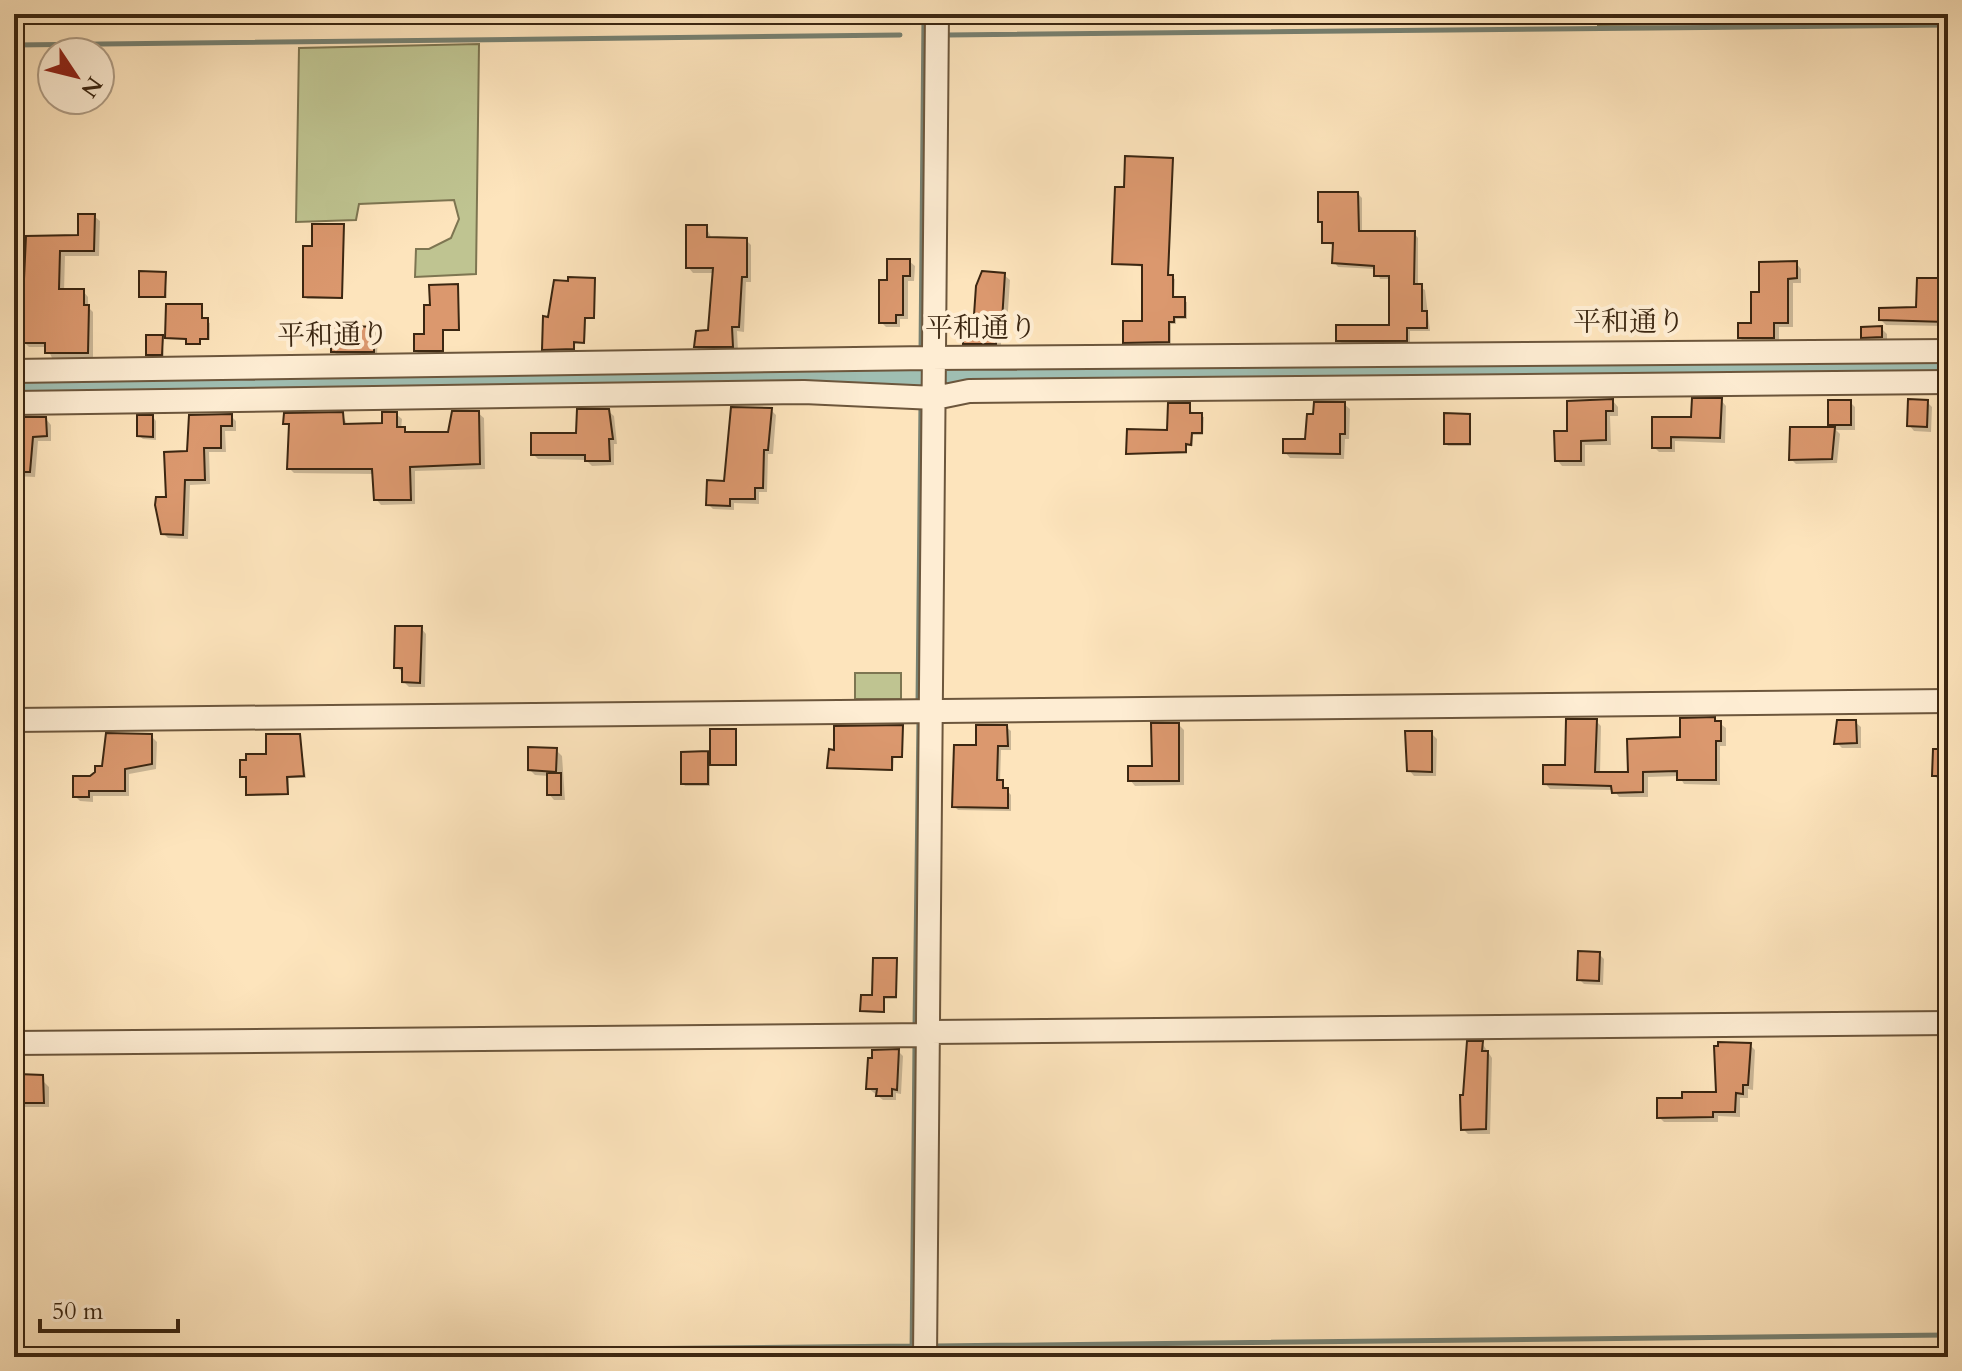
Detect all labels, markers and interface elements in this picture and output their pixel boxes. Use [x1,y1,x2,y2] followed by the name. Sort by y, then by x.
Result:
[36,36,116,116] north arrow
[74,70,109,103] text: N
[1573,303,1685,341] street label: 平和通り
[925,309,1037,347] street label: 平和通り
[277,315,389,355] street label: 平和通り
[40,1283,178,1333] scale bar
[52,1295,104,1328] text: 50 m

